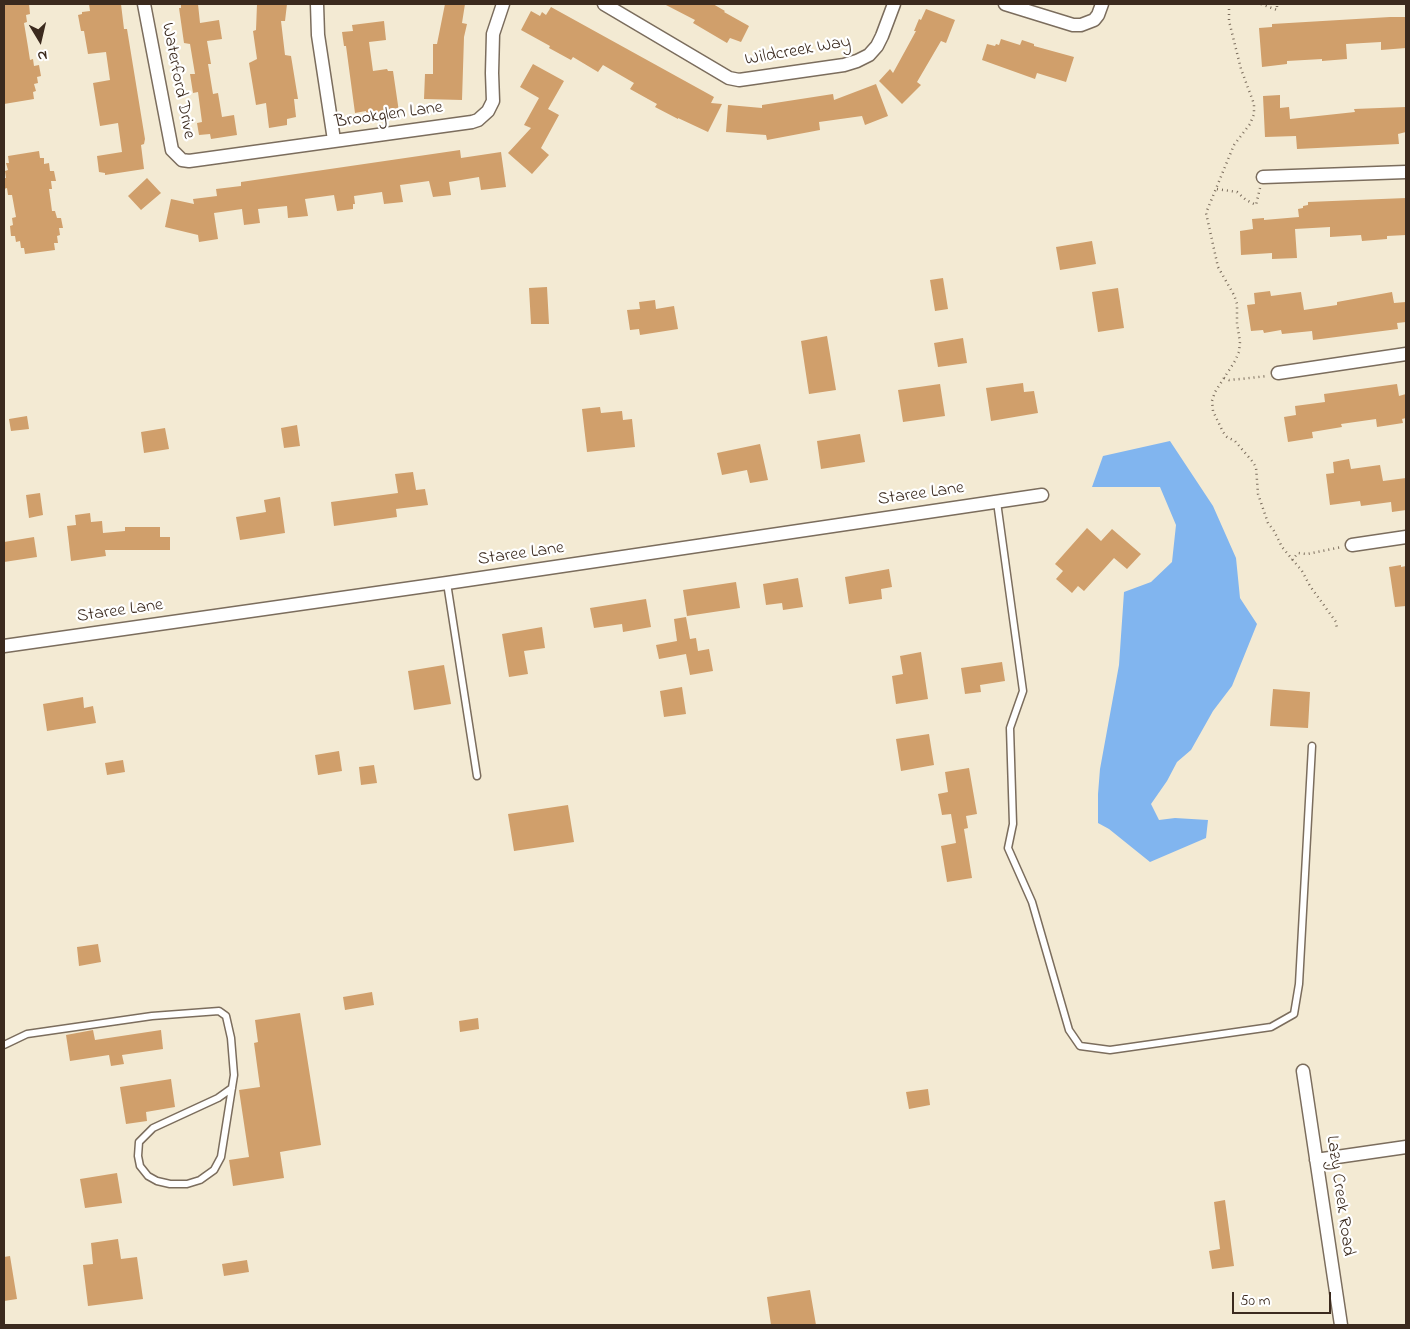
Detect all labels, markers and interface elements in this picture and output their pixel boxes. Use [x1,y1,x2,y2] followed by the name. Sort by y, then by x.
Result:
[15,15,65,65] north arrow
[155,21,199,141] street label: Waterford Drive
[743,32,853,72] street label: Wildcreek Way
[36,44,49,66] text: N
[334,98,444,134] street label: Brookglen Lane
[876,478,966,512] street label: Staree Lane
[476,538,566,572] street label: Staree Lane
[75,595,165,629] street label: Staree Lane
[1320,1134,1358,1258] street label: Lazy Creek Road
[1235,1282,1334,1314] scale bar
[1240,1290,1270,1312] text: 50 m

